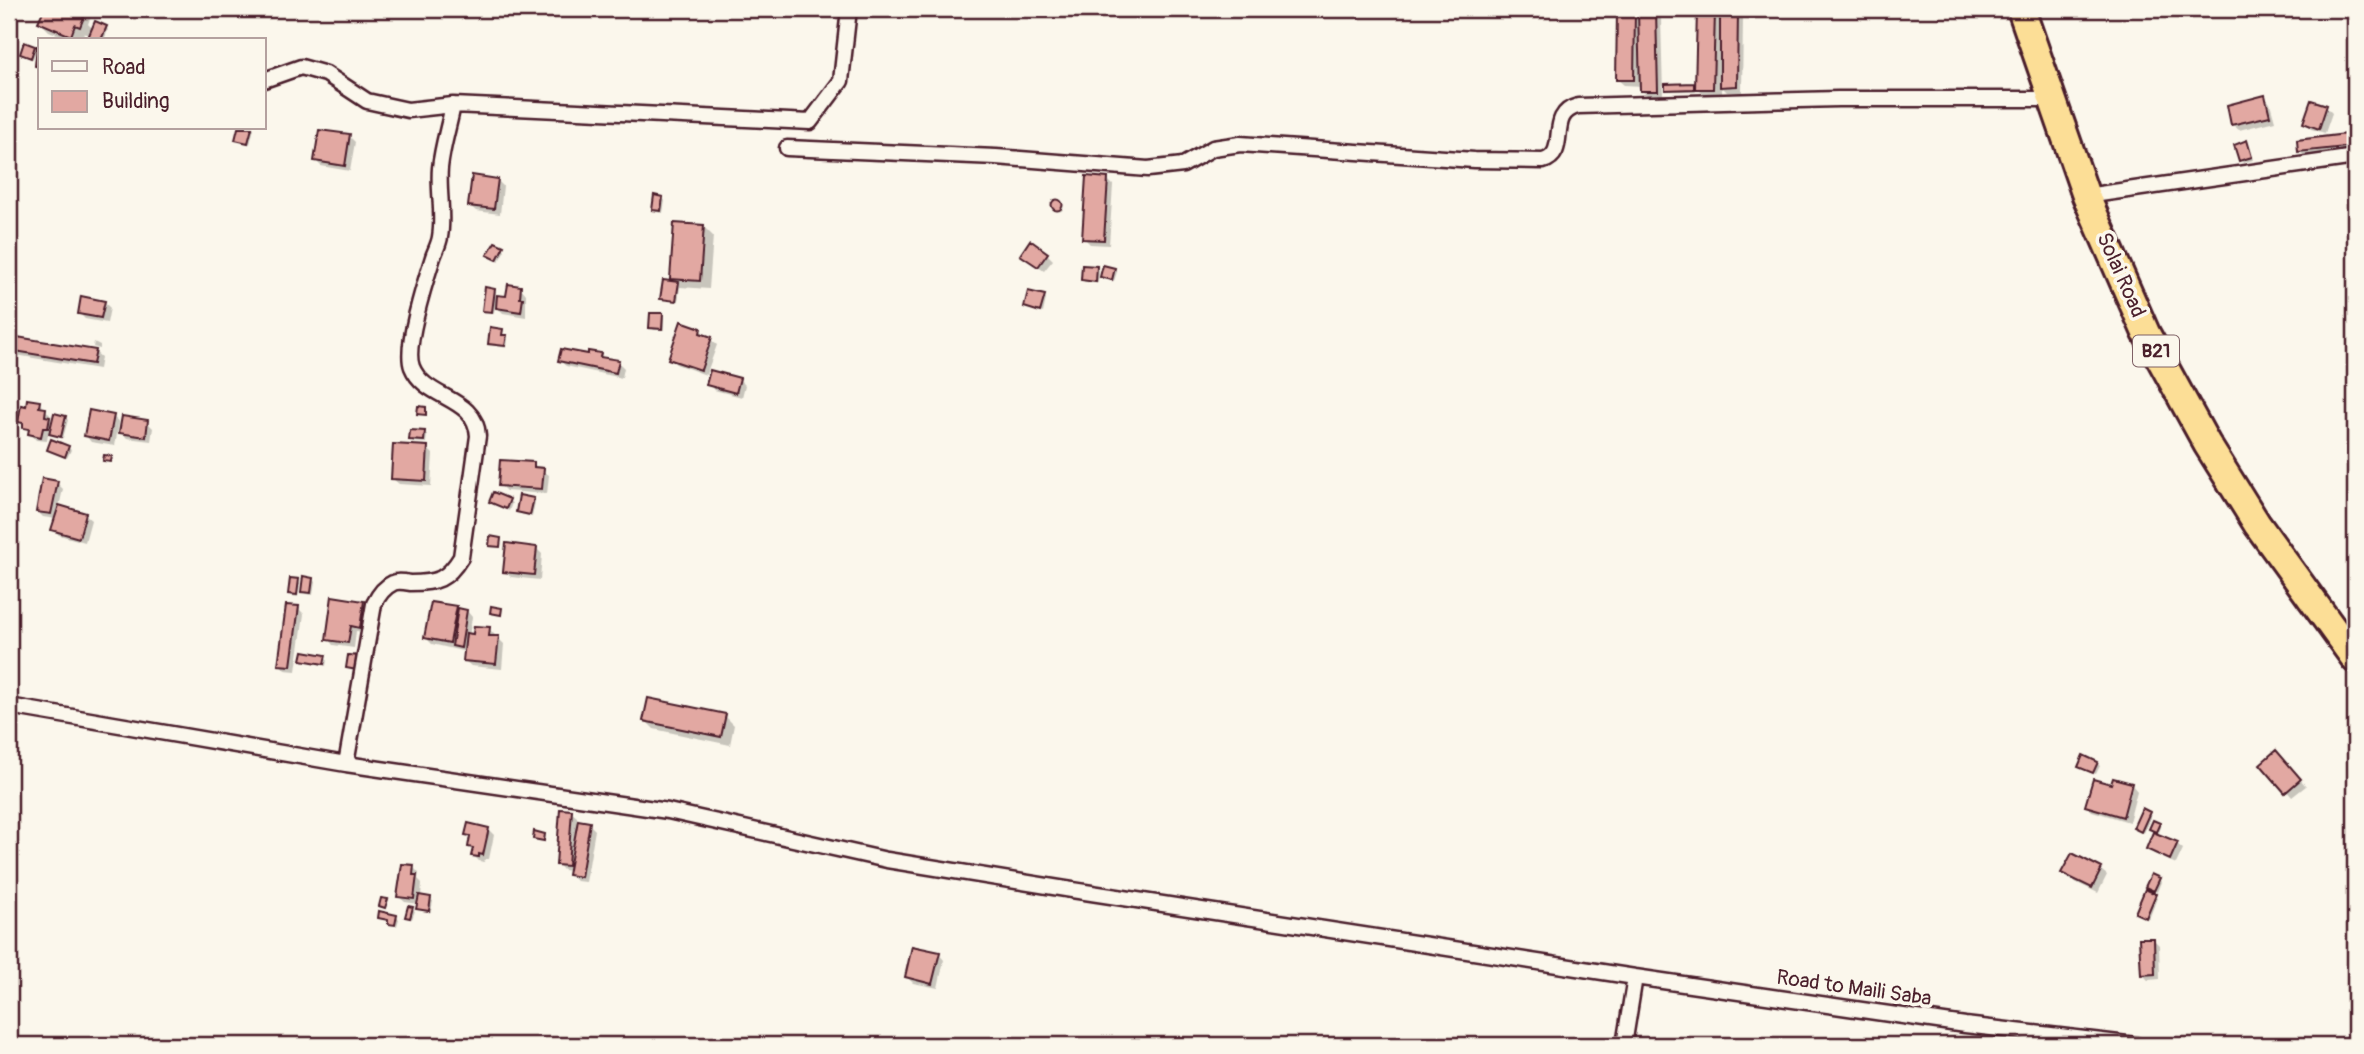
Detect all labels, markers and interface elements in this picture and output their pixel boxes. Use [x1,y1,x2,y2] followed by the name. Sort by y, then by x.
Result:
[38,38,266,130] legend
[102,54,146,81] text: Road
[102,88,169,115] text: Building
[2090,228,2152,322] street label: Solai Road
[2133,336,2179,366] road number: B21
[1775,964,1933,1012] street label: Road to Maili Saba

